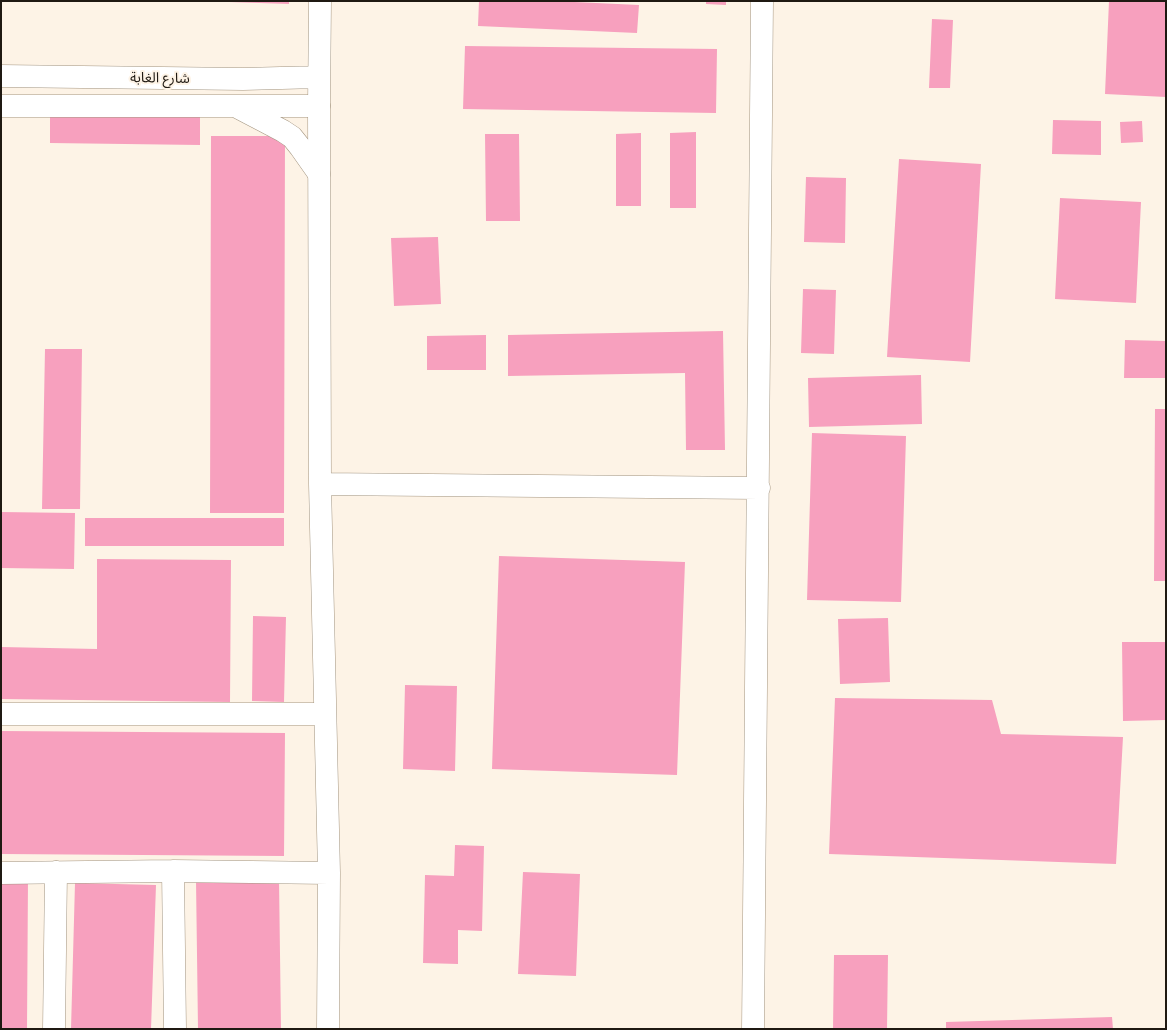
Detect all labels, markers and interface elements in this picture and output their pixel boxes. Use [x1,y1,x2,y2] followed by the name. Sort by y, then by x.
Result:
[130,69,190,87] street label: شارع الغابة

